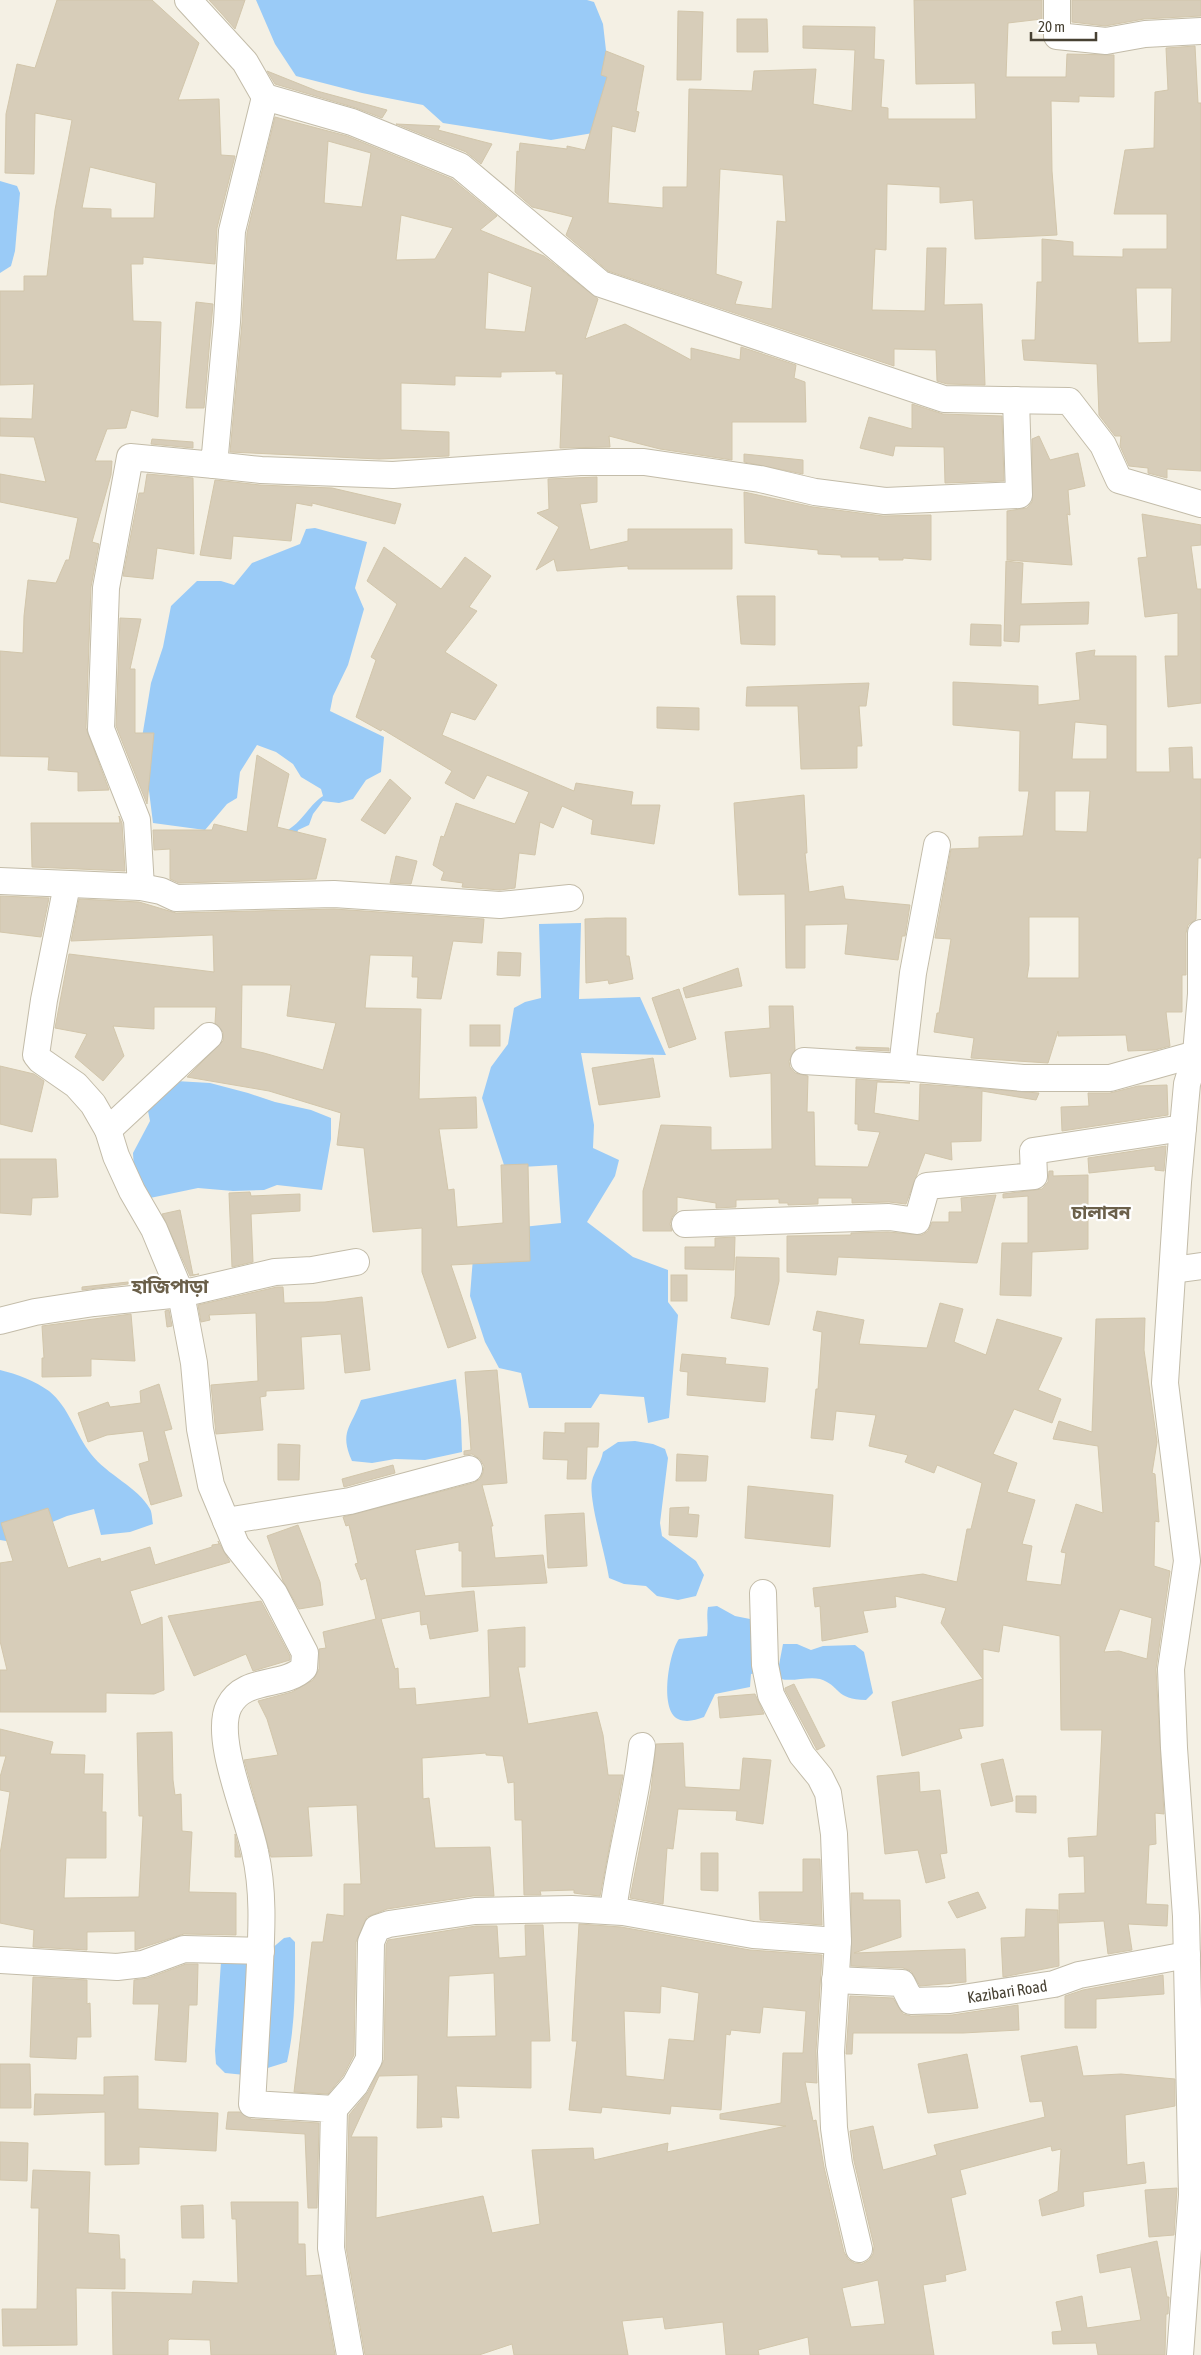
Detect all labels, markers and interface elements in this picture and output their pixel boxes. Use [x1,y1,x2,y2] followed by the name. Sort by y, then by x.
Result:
[1031,10,1096,42] scale bar
[1038,18,1065,35] text: 20 m
[1071,1201,1132,1223] district label: চালাবন
[131,1275,209,1297] district label: হাজিপাড়া
[966,1976,1048,2006] street label: Kazibari Road

